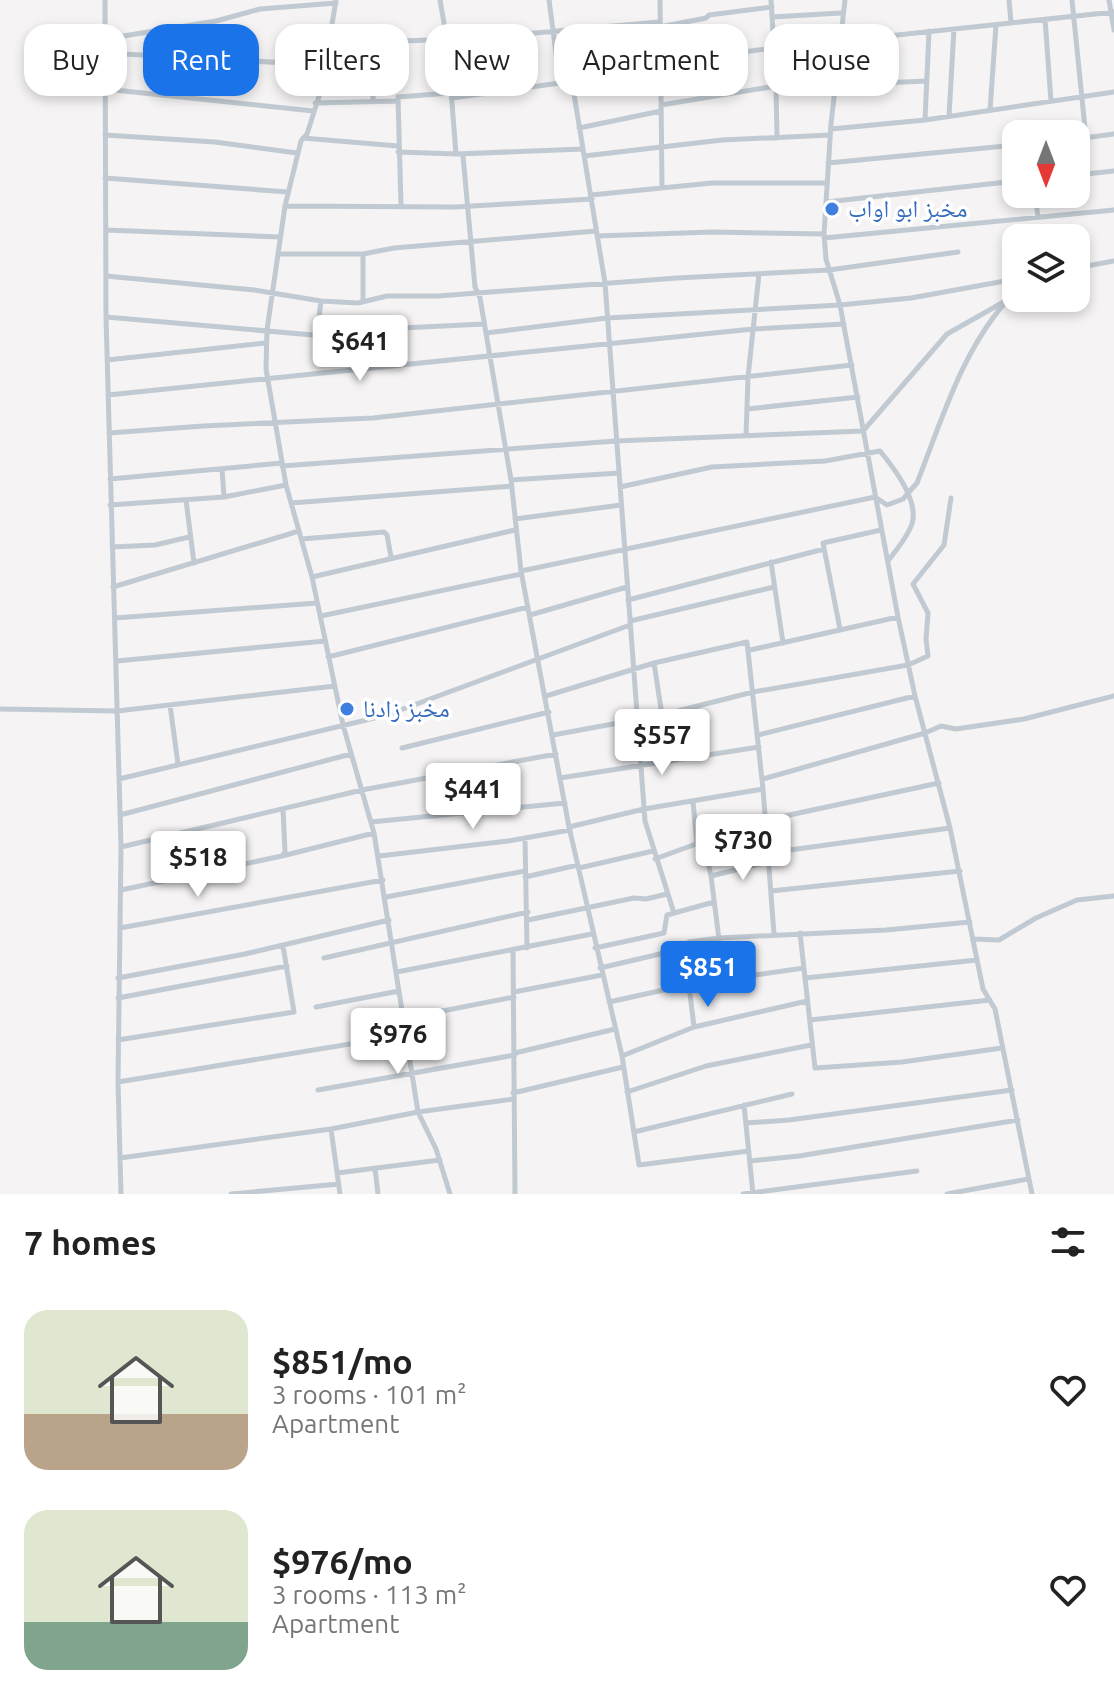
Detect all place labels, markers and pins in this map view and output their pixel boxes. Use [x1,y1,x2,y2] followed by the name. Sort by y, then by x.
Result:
[848,195,967,223] place label: مخبز ابو اواب
[823,200,841,218] marker: مخبز ابو اواب
[313,315,407,383] pin: $641
[363,695,450,723] place label: مخبز زادنا
[338,700,356,718] marker: مخبز زادنا
[615,709,709,777] pin: $557
[426,763,520,831] pin: $441
[696,814,790,882] pin: $730
[151,831,245,899] pin: $518
[661,941,755,1009] pin: $851
[351,1008,445,1076] pin: $976

